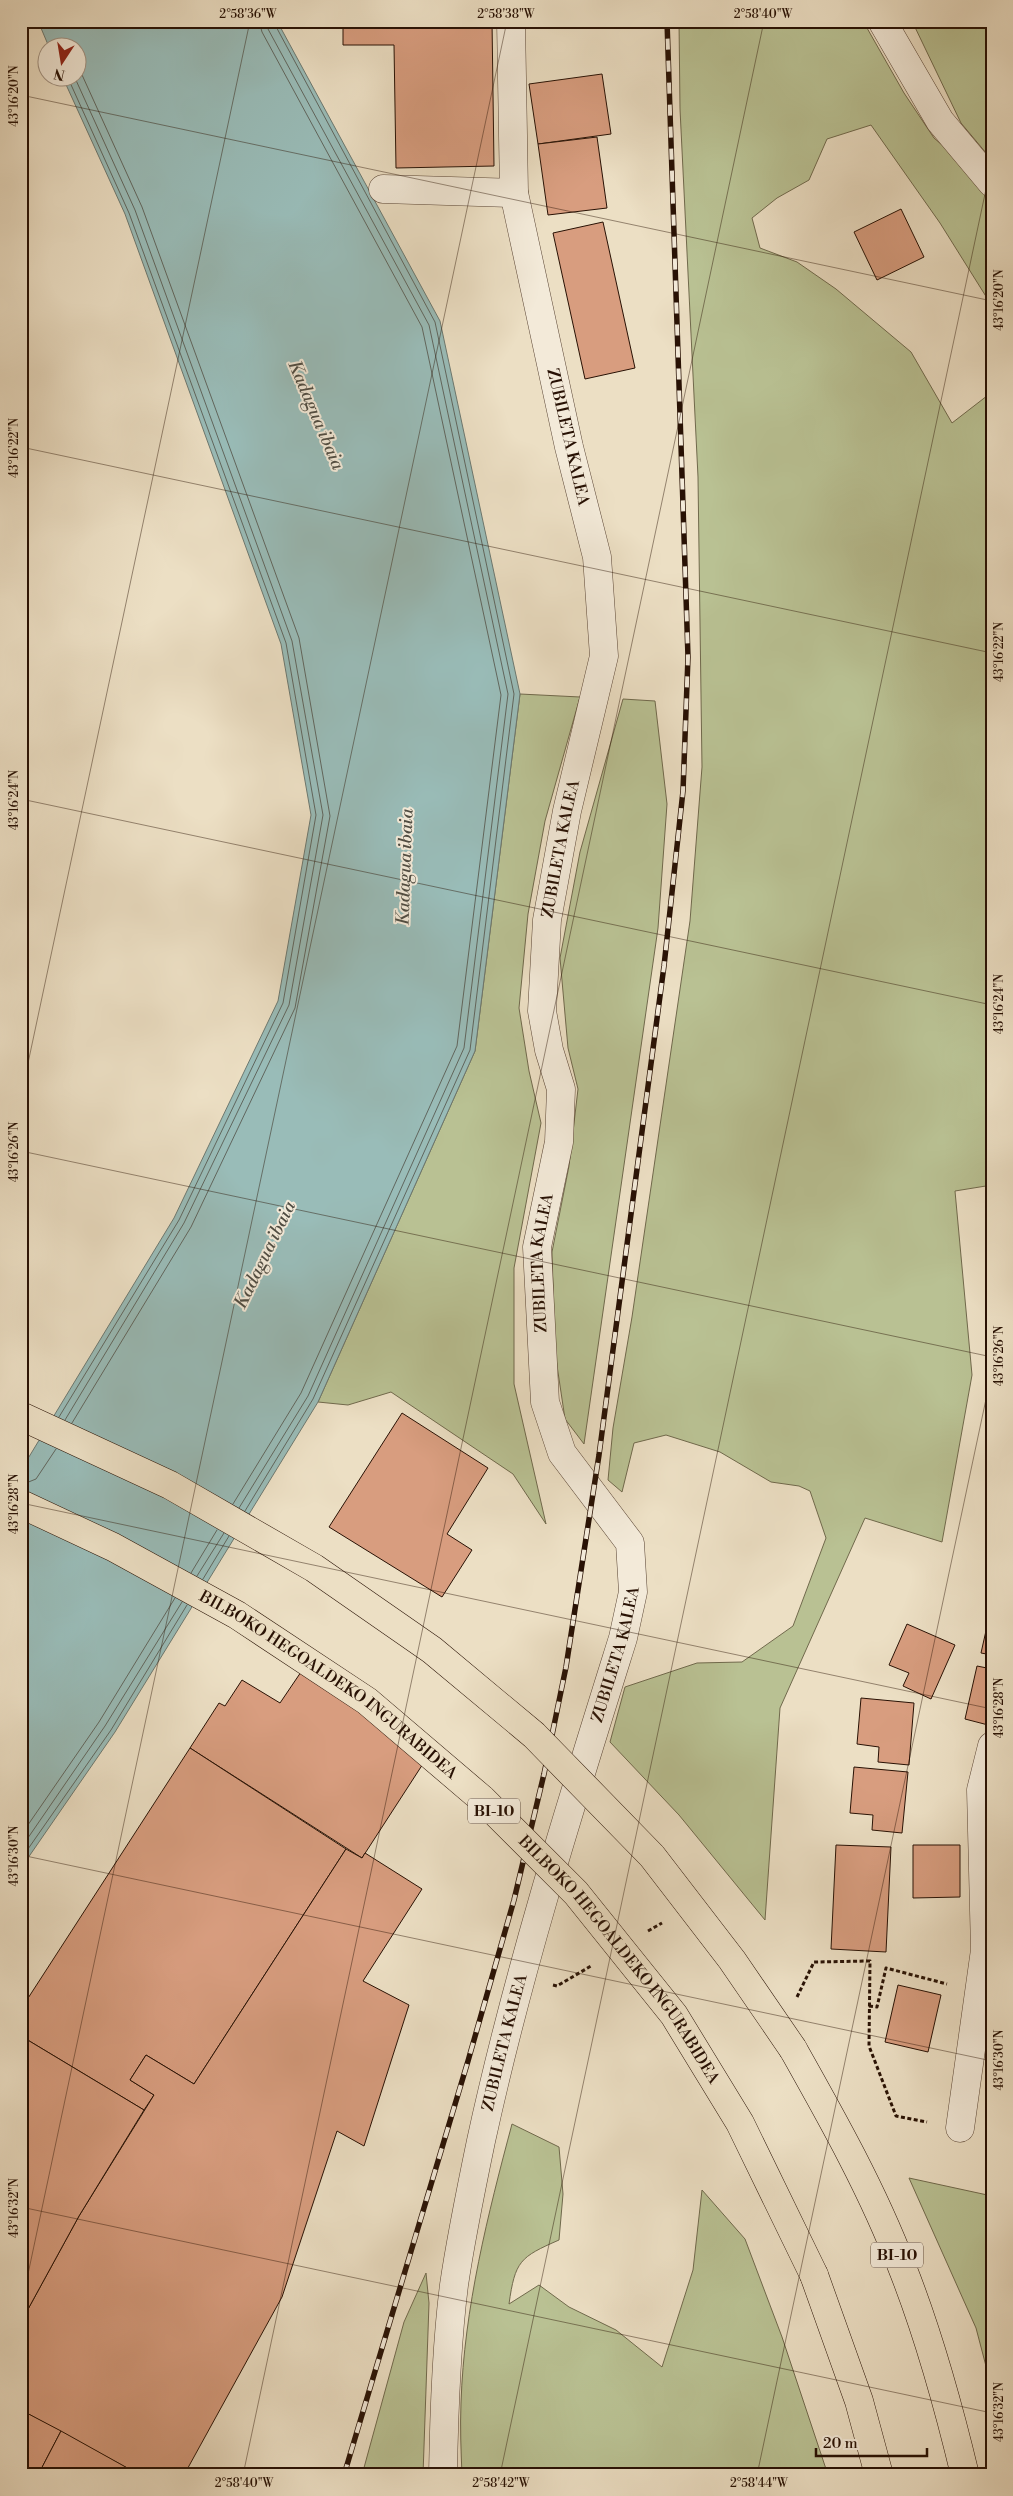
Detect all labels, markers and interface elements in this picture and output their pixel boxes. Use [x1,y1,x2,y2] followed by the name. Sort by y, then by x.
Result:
[219,7,278,22] text: 2°58'36"W
[477,7,536,22] text: 2°58'38"W
[734,7,793,22] text: 2°58'40"W
[38,38,88,88] north arrow
[52,64,67,84] text: N
[7,65,22,127] text: 43°16'20"N
[992,269,1007,331] text: 43°16'20"N
[283,357,350,474] water label: Kadagua ibaia
[542,366,594,509] street label: ZUBILETA KALEA
[7,418,22,478] text: 43°16'22"N
[992,622,1007,682] text: 43°16'22"N
[7,770,22,830] text: 43°16'24"N
[538,777,584,920] street label: ZUBILETA KALEA
[391,807,419,926] water label: Kadagua ibaia
[992,974,1007,1034] text: 43°16'24"N
[7,1122,22,1182] text: 43°16'26"N
[527,1191,558,1333] street label: ZUBILETA KALEA
[229,1197,301,1313] water label: Kadagua ibaia
[992,1326,1007,1386] text: 43°16'26"N
[7,1474,22,1534] text: 43°16'28"N
[587,1584,644,1725] street label: ZUBILETA KALEA
[195,1586,462,1784] street label: BILBOKO HEGOALDEKO INGURABIDEA
[992,1678,1007,1738] text: 43°16'28"N
[468,1798,520,1824] road number: BI-10
[7,1825,22,1887] text: 43°16'30"N
[514,1831,724,2088] street label: BILBOKO HEGOALDEKO INGURABIDEA
[478,1971,532,2113] street label: ZUBILETA KALEA
[992,2029,1007,2091] text: 43°16'30"N
[7,2178,22,2238] text: 43°16'32"N
[871,2242,923,2268] road number: BI-10
[992,2382,1007,2442] text: 43°16'32"N
[816,2426,927,2458] scale bar
[823,2434,858,2453] text: 20 m
[215,2476,274,2491] text: 2°58'40"W
[472,2476,531,2491] text: 2°58'42"W
[730,2476,789,2491] text: 2°58'44"W

